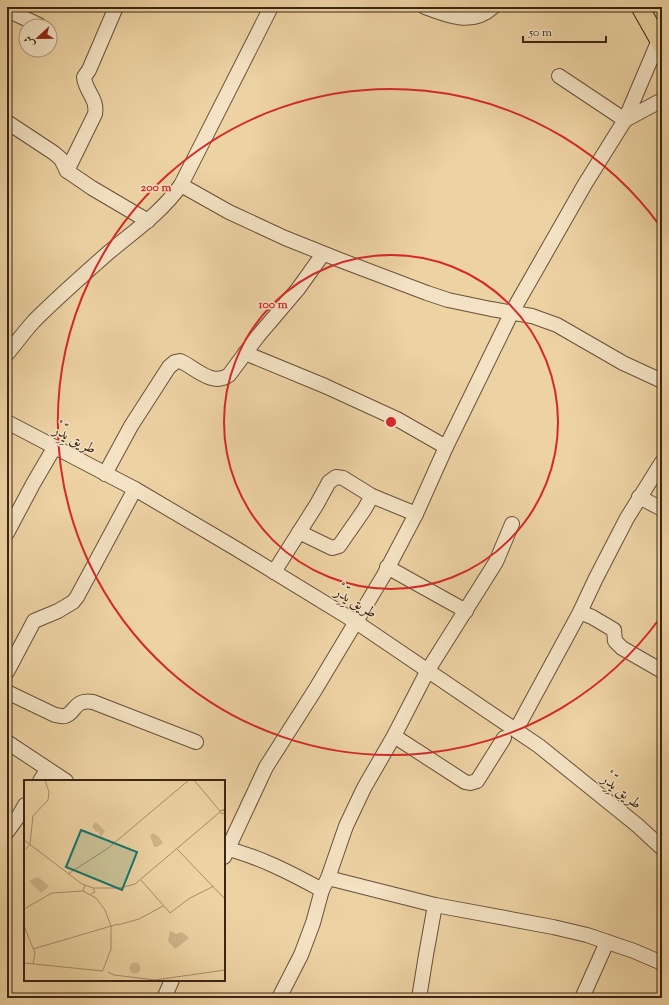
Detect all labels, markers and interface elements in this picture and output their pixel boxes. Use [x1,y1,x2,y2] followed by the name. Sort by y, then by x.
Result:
[18,18,58,58] north arrow
[523,18,606,44] scale bar
[528,24,552,42] text: 50 m
[20,33,39,49] text: ش
[141,179,171,197] text: 200 m
[257,296,288,314] text: 100 m
[384,415,398,429] centre of rings
[47,417,101,461] street label: طريق يِدِّرْ
[328,579,381,625] street label: طريق يِدِّرْ
[594,767,647,816] street label: طريق يِدِّرْ
[24,780,225,981] inset map

